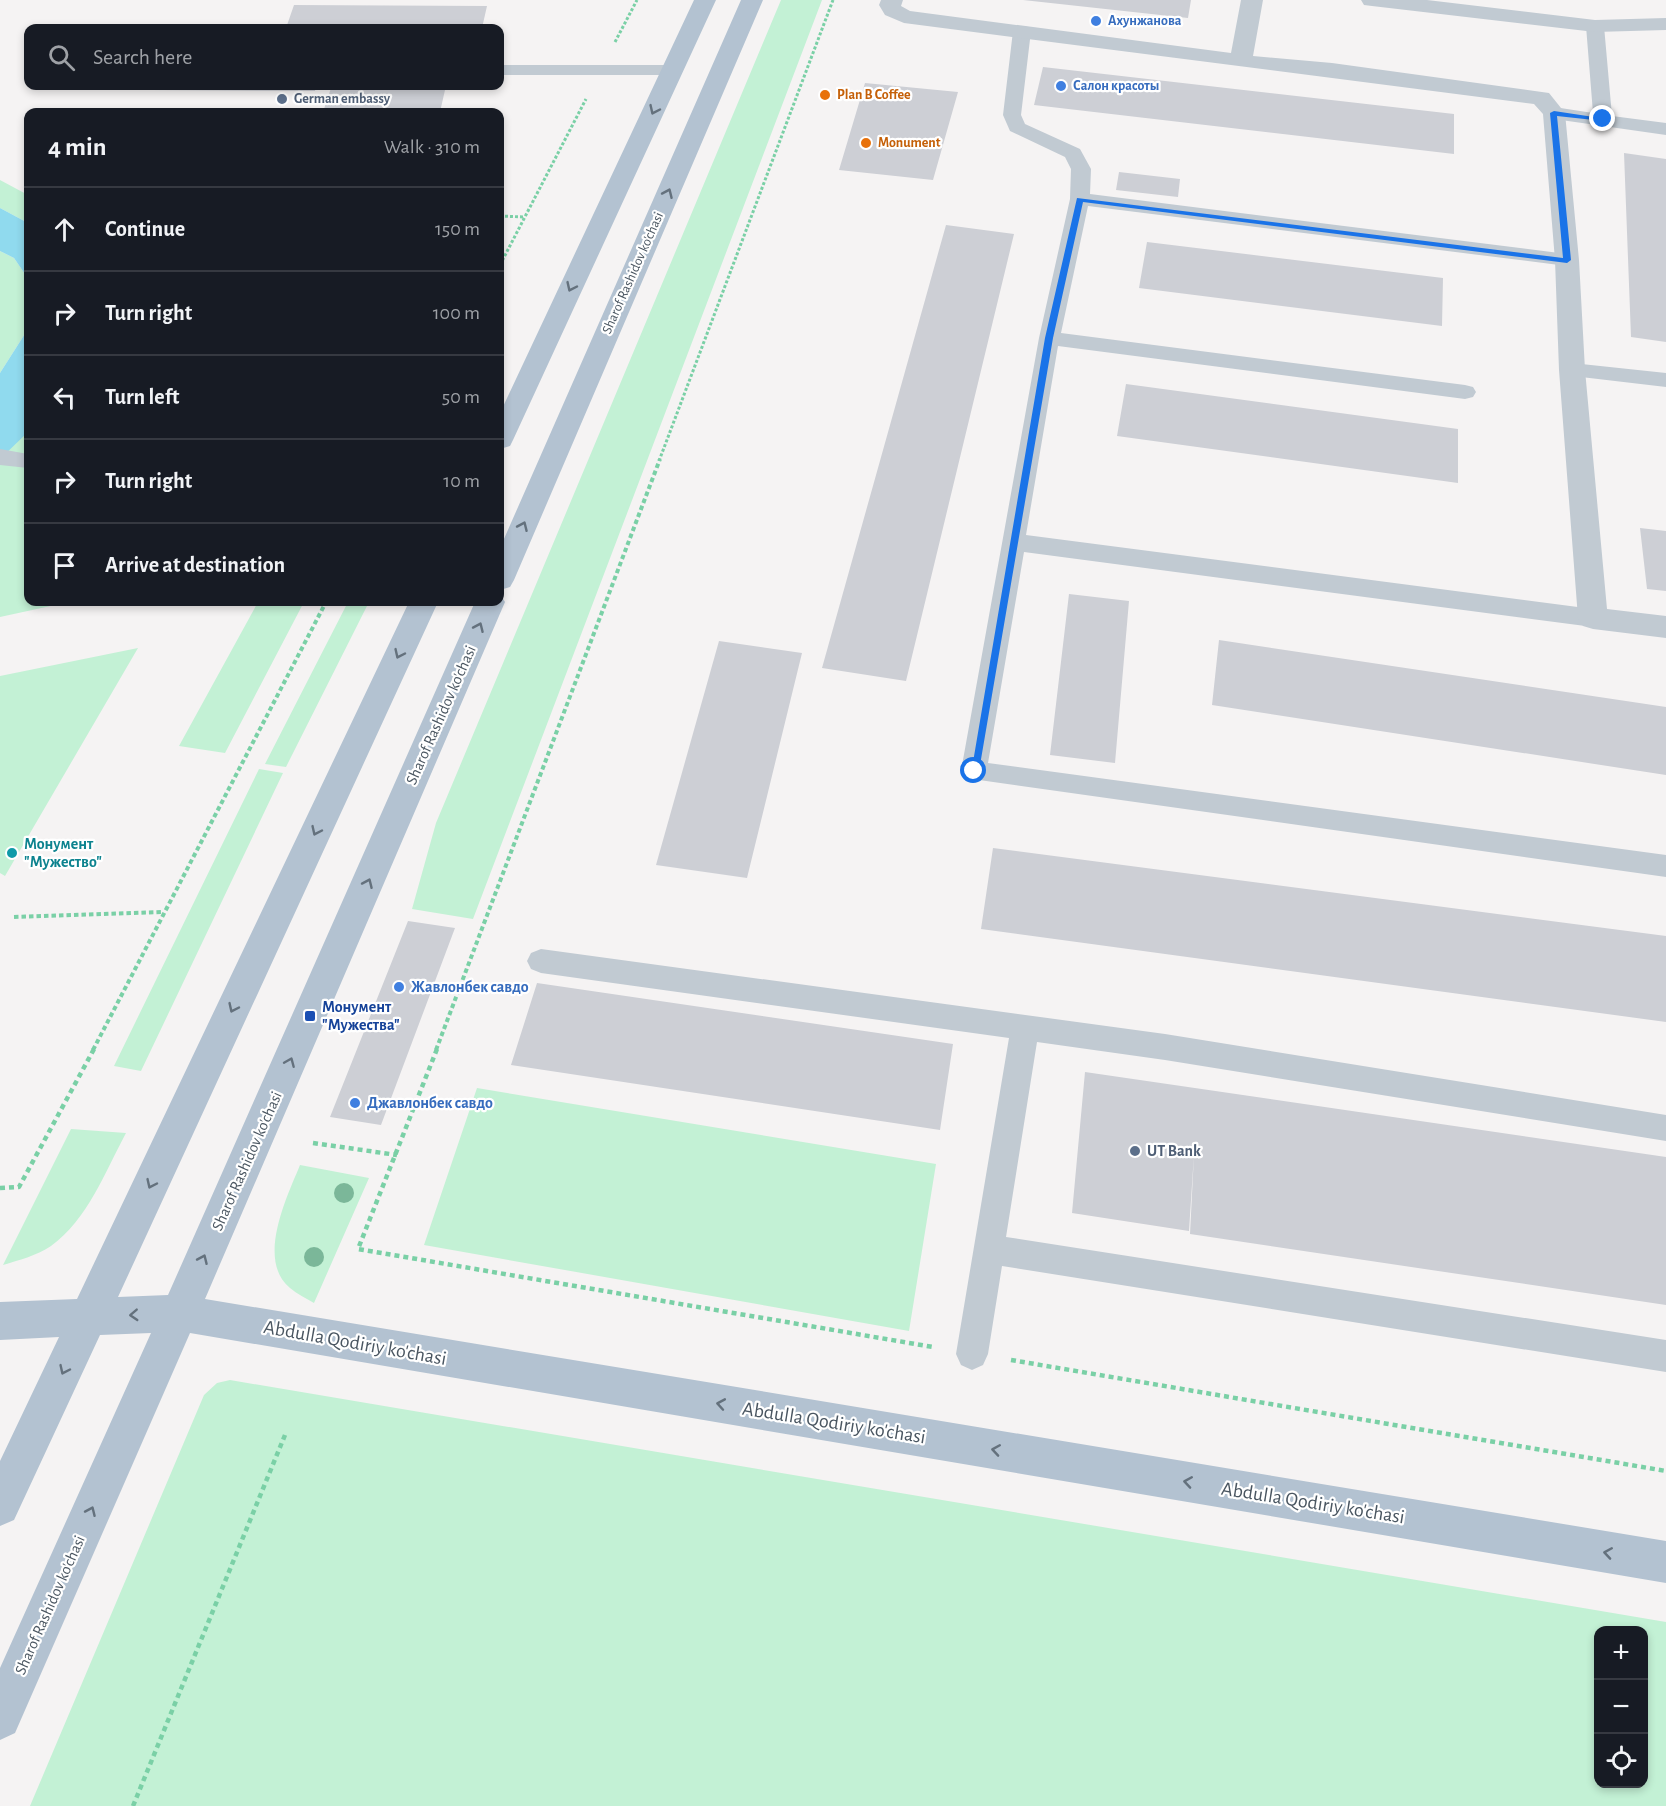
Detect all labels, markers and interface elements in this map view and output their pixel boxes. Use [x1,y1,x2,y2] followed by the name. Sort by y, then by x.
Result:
[1089,14,1103,28] marker: Ахунжанова
[1108,14,1182,28] place label: Ахунжанова
[24,24,504,90] search box
[45,41,78,74] icon: search
[93,46,192,68] text: Search here
[1054,79,1068,93] marker: Салон красоты
[1073,79,1159,93] place label: Салон красоты
[818,88,832,102] marker: Plan B Coffee
[837,88,911,102] place label: Plan B Coffee
[275,92,289,106] marker: German embassy
[294,92,391,106] place label: German embassy
[649,104,661,115] one-way arrow
[1589,105,1615,131] route end
[48,134,107,160] text: 4 min
[859,136,873,150] marker: Monument
[878,136,941,150] place label: Monument
[384,137,480,157] text: Walk · 310 m
[661,189,673,200] one-way arrow
[600,210,666,336] street label: Sharof Rashidov ko'chasi
[48,213,81,246] icon: ahead
[105,218,185,240] text: Continue
[435,219,480,239] text: 150 m
[566,280,578,291] one-way arrow
[48,297,81,330] icon: right
[105,302,192,324] text: Turn right
[433,303,480,323] text: 100 m
[48,381,81,414] icon: left
[105,386,179,408] text: Turn left
[442,387,480,407] text: 50 m
[48,465,81,498] icon: right
[105,470,192,492] text: Turn right
[443,471,480,491] text: 10 m
[516,521,528,532] one-way arrow
[48,549,81,582] icon: arrive
[105,554,285,576] text: Arrive at destination
[472,622,484,633] one-way arrow
[403,643,479,787] street label: Sharof Rashidov ko'chasi
[394,648,406,659] one-way arrow
[960,757,986,783] route start
[312,825,324,836] one-way arrow
[24,836,102,871] place label: Монумент "Мужество"
[5,846,19,860] marker: Монумент "Мужество"
[360,878,372,889] one-way arrow
[411,979,529,995] place label: Жавлонбек савдо
[392,980,406,994] marker: Жавлонбек савдо
[322,999,400,1034] place label: Монумент "Мужества"
[229,1001,241,1012] one-way arrow
[303,1009,317,1023] marker: Монумент "Мужества"
[283,1057,295,1068] one-way arrow
[209,1089,285,1233] street label: Sharof Rashidov ko'chasi
[367,1095,493,1111] place label: Джавлонбек савдо
[348,1096,362,1110] marker: Джавлонбек савдо
[1147,1143,1201,1159] place label: UT Bank
[1128,1144,1142,1158] marker: UT Bank
[146,1178,158,1189] one-way arrow
[196,1255,208,1266] one-way arrow
[129,1308,138,1321] one-way arrow
[262,1317,448,1369] street label: Abdulla Qodiriy ko'chasi
[59,1364,71,1375] one-way arrow
[716,1399,725,1411] one-way arrow
[741,1399,927,1447] street label: Abdulla Qodiriy ko'chasi
[991,1445,1000,1457] one-way arrow
[1183,1477,1193,1489] one-way arrow
[1220,1479,1406,1527] street label: Abdulla Qodiriy ko'chasi
[84,1506,96,1517] one-way arrow
[12,1533,88,1677] street label: Sharof Rashidov ko'chasi
[1604,1547,1613,1559] one-way arrow
[1594,1626,1648,1788] map controls
[1594,1626,1648,1680] button: +
[1594,1680,1648,1734] button: −
[1594,1734,1648,1788] button: locate

